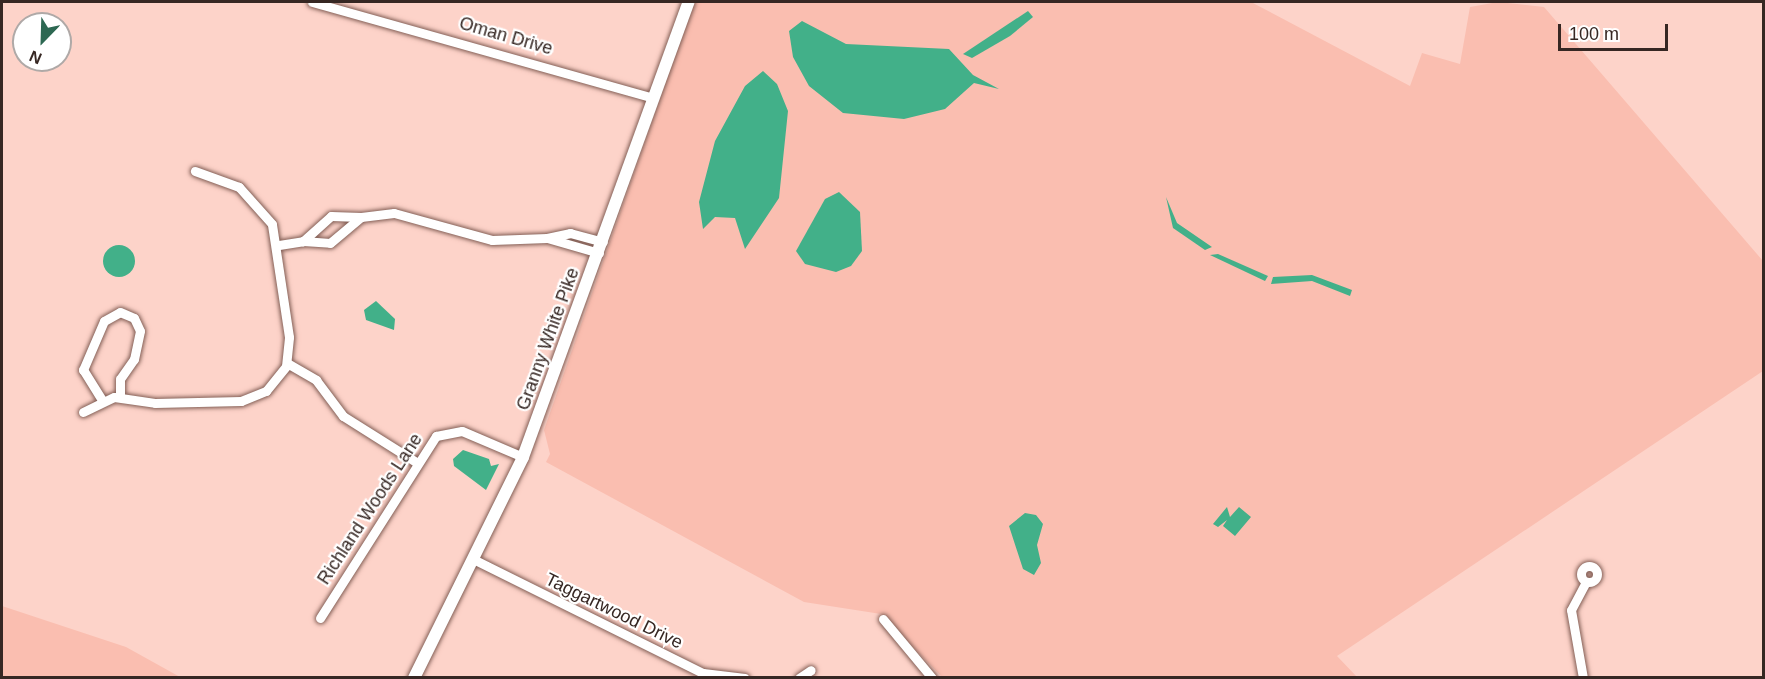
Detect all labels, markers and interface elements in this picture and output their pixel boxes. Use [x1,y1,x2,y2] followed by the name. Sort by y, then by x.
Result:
[12,12,72,72] north arrow
[457,12,555,60] street label: Oman Drive
[1561,12,1670,50] scale bar
[1569,24,1619,44] text: 100 m
[27,47,44,67] text: N
[512,265,584,413] street label: Granny White Pike
[313,429,427,589] street label: Richland Woods Lane
[542,568,686,654] street label: Taggartwood Drive

